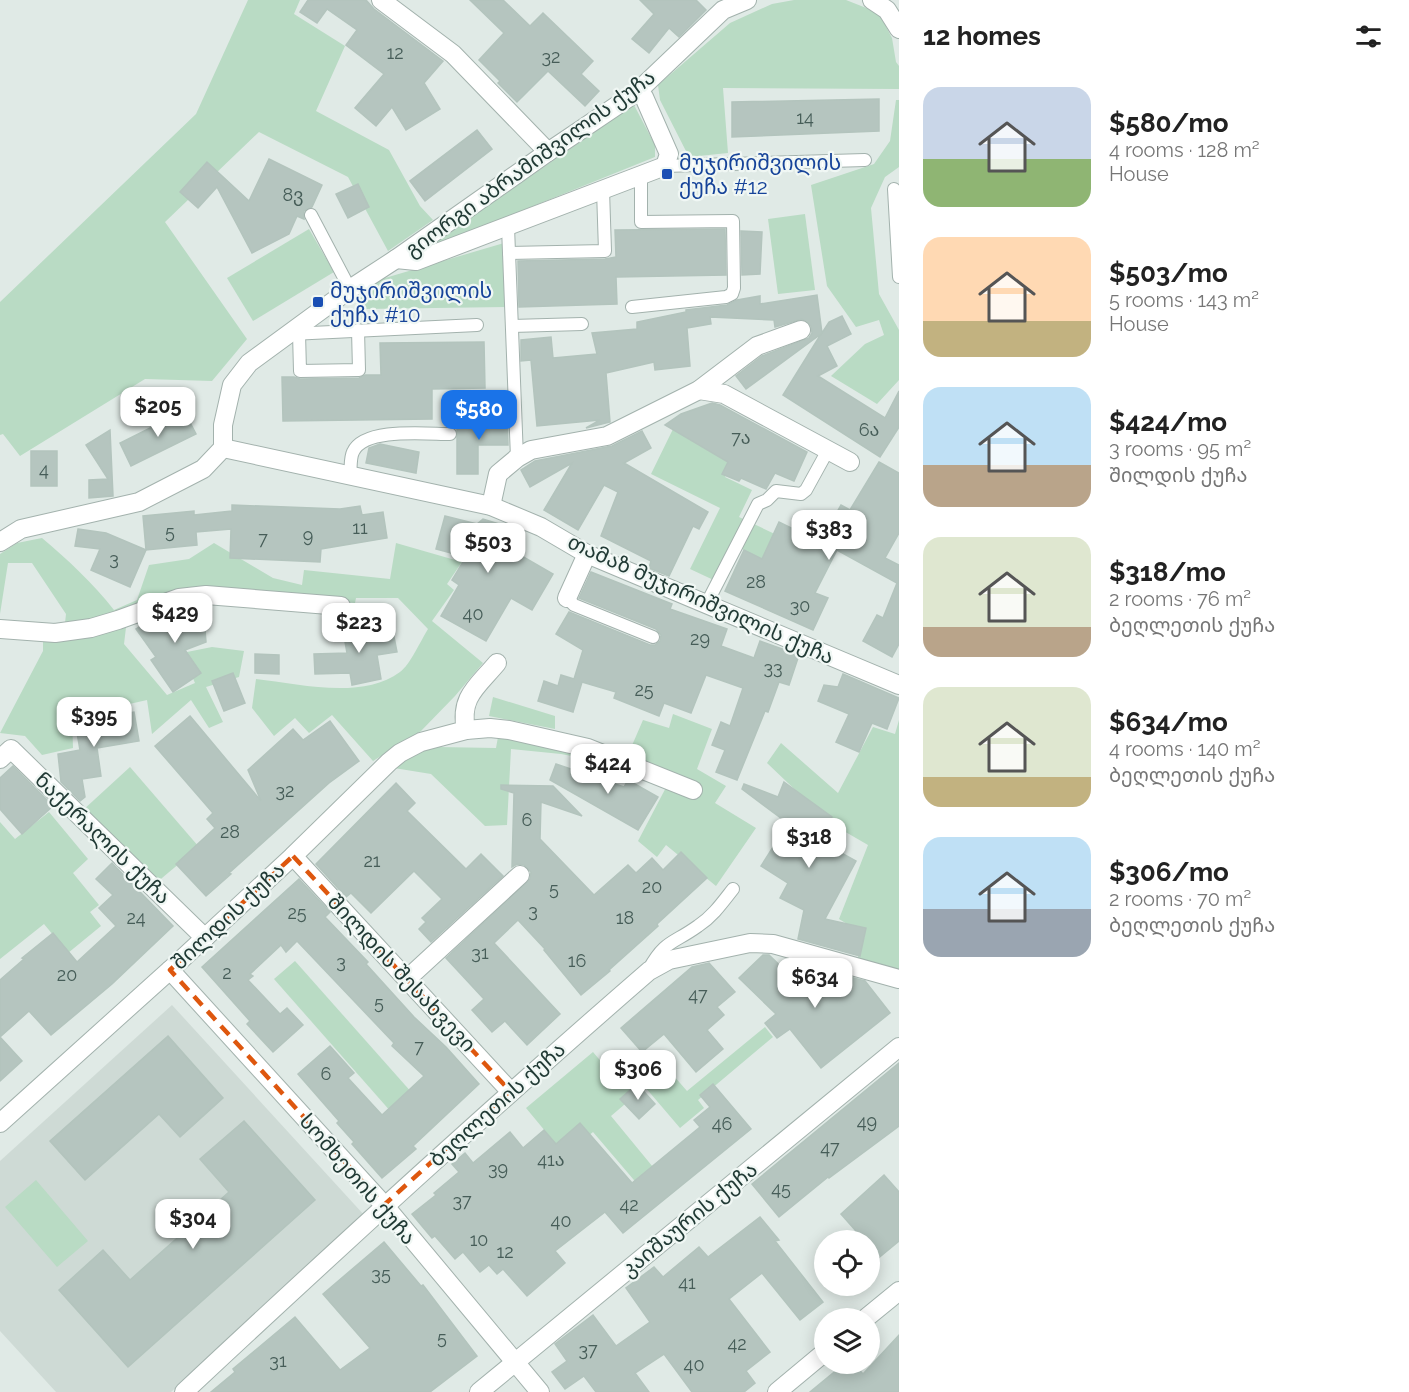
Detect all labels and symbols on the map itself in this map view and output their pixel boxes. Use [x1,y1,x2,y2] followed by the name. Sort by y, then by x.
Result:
[386,42,404,63] house number: 12
[542,46,561,67] house number: 32
[400,64,660,263] street label: გიორგი აბრამიშვილის ქუჩა
[796,107,814,128] house number: 14
[679,150,841,199] place label: მუჯირიშვილის ქუჩა #12
[660,167,674,181] marker: მუჯირიშვილის ქუჩა #12
[282,184,304,206] house number: 8ვ
[330,278,492,327] place label: მუჯირიშვილის ქუჩა #10
[311,295,325,309] marker: მუჯირიშვილის ქუჩა #10
[122,387,194,438] pin: $205
[443,390,515,441] pin: $580
[859,419,879,440] house number: 6ა
[731,427,751,448] house number: 7ა
[39,459,49,480] house number: 4
[793,510,865,561] pin: $383
[352,517,368,538] house number: 11
[165,521,175,542] house number: 5
[452,523,524,574] pin: $503
[303,525,313,546] house number: 9
[258,528,268,549] house number: 7
[564,529,838,670] street label: თამაზ მუჯირიშვილის ქუჩა
[109,548,119,569] house number: 3
[746,571,766,592] house number: 28
[139,593,211,644] pin: $429
[790,595,810,616] house number: 30
[323,603,395,654] pin: $223
[463,603,483,624] house number: 40
[690,628,710,649] house number: 29
[763,657,783,678] house number: 33
[634,679,654,700] house number: 25
[58,697,130,748] pin: $395
[572,744,644,795] pin: $424
[29,767,176,910] street label: ნაქერალის ქუჩა
[276,780,295,801] house number: 32
[522,809,533,830] house number: 6
[773,818,845,869] pin: $318
[220,821,240,842] house number: 28
[363,850,381,871] house number: 21
[166,857,290,975] street label: შილდის ქუჩა
[642,876,662,897] house number: 20
[549,878,559,899] house number: 5
[322,889,481,1058] street label: შილდის შესახვევი
[528,900,538,921] house number: 3
[287,902,307,923] house number: 25
[126,907,146,928] house number: 24
[616,907,634,928] house number: 18
[471,942,489,963] house number: 31
[568,950,586,971] house number: 16
[336,951,346,972] house number: 3
[779,958,851,1009] pin: $634
[222,962,232,983] house number: 2
[57,964,77,985] house number: 20
[688,984,708,1005] house number: 47
[374,992,384,1013] house number: 5
[414,1036,424,1057] house number: 7
[424,1036,571,1172] street label: ბეღლეთის ქუჩა
[602,1050,674,1101] pin: $306
[321,1063,332,1084] house number: 6
[295,1109,421,1249] street label: სომხეთის ქუჩა
[857,1111,877,1132] house number: 49
[712,1113,732,1134] house number: 46
[820,1137,840,1158] house number: 47
[537,1149,565,1170] house number: 41ა
[616,1156,762,1282] street label: კაიშაურის ქუჩა
[488,1158,508,1179] house number: 39
[771,1178,791,1199] house number: 45
[452,1190,472,1211] house number: 37
[619,1194,639,1215] house number: 42
[157,1199,229,1250] pin: $304
[551,1210,571,1231] house number: 40
[470,1229,488,1250] house number: 10
[496,1241,514,1262] house number: 12
[371,1263,391,1284] house number: 35
[678,1272,696,1293] house number: 41
[437,1327,447,1348] house number: 5
[727,1333,747,1354] house number: 42
[578,1339,598,1360] house number: 37
[269,1350,287,1371] house number: 31
[684,1354,704,1375] house number: 40

